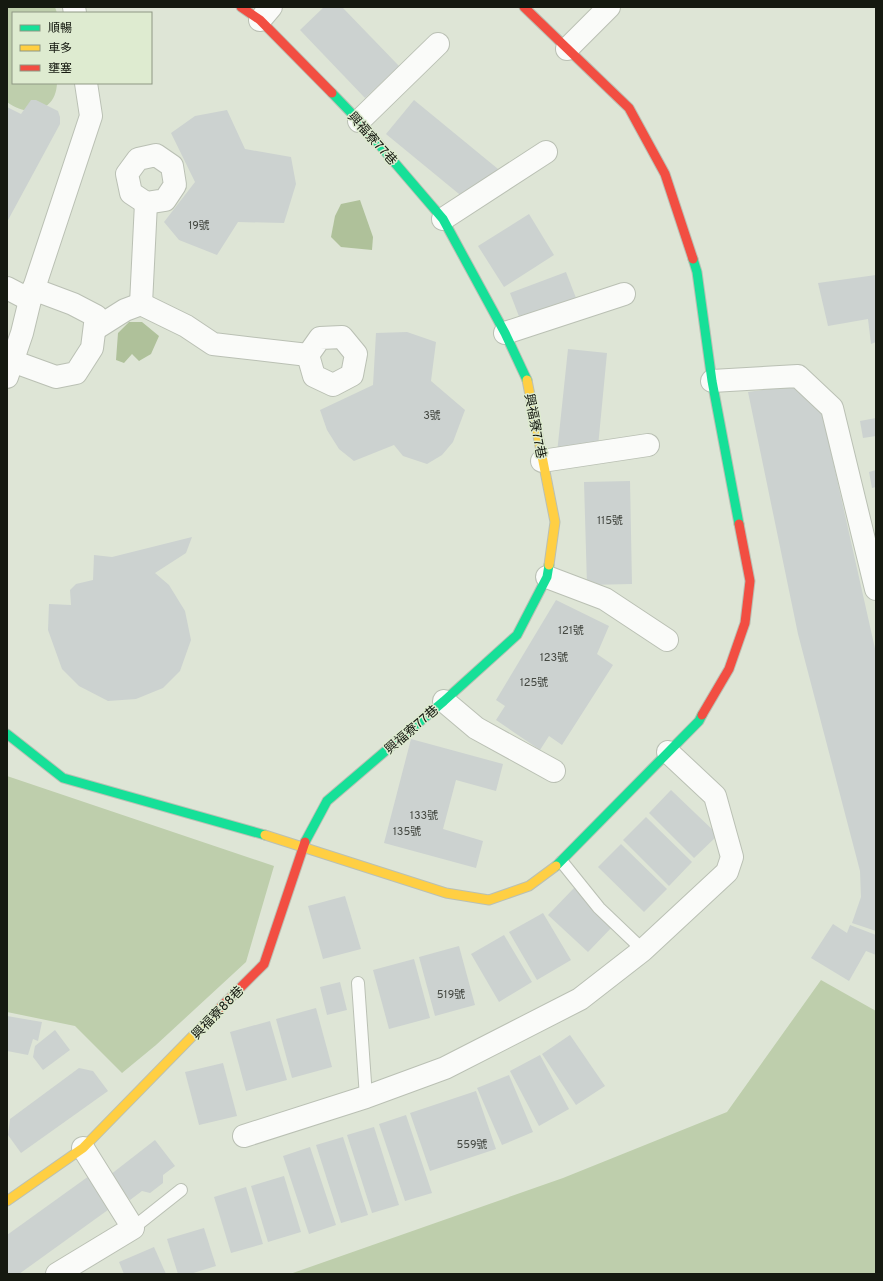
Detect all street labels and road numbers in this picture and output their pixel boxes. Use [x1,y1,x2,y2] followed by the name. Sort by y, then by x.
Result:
[343,109,400,169] street label: 興福寮77巷
[520,392,548,460] street label: 興福寮77巷
[382,703,442,758] street label: 興福寮77巷
[189,983,248,1043] street label: 興福寮88巷

